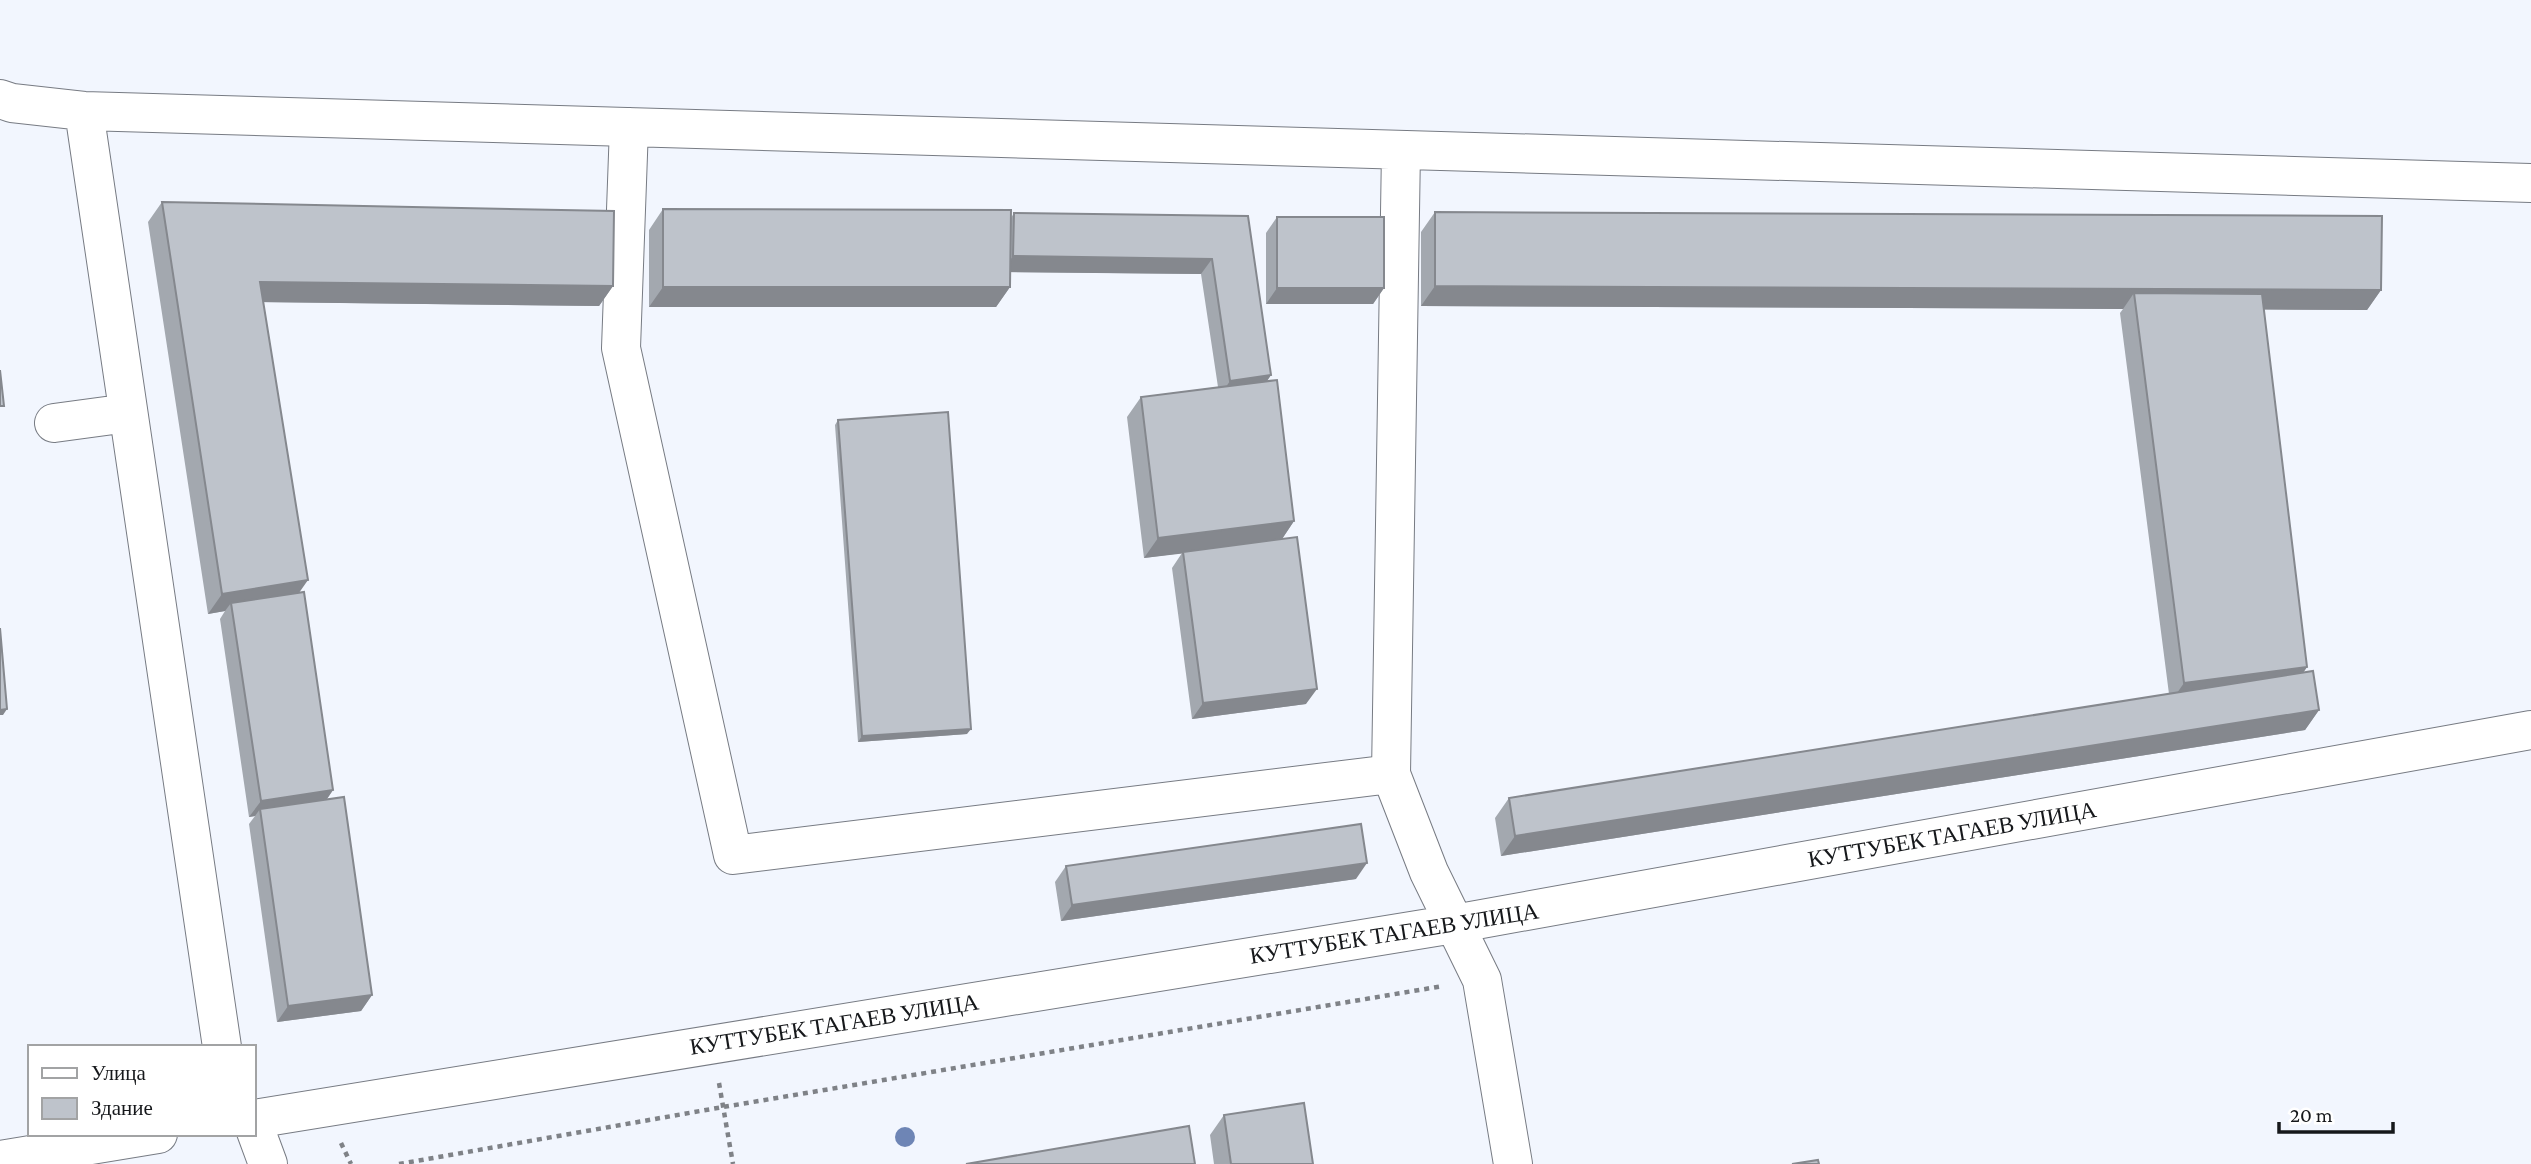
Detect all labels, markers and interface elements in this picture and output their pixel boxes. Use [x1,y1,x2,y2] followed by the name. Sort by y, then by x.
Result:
[1806,796,2099,872] street label: КУТТУБЕК ТАГАЕВ УЛИЦА
[1248,897,1541,969] street label: КУТТУБЕК ТАГАЕВ УЛИЦА
[688,988,981,1060] street label: КУТТУБЕК ТАГАЕВ УЛИЦА
[28,1045,256,1136] legend
[91,1061,146,1085] text: Улица
[2279,1090,2393,1134] scale bar
[91,1096,153,1120] text: Здание
[2290,1103,2333,1127] text: 20 m

